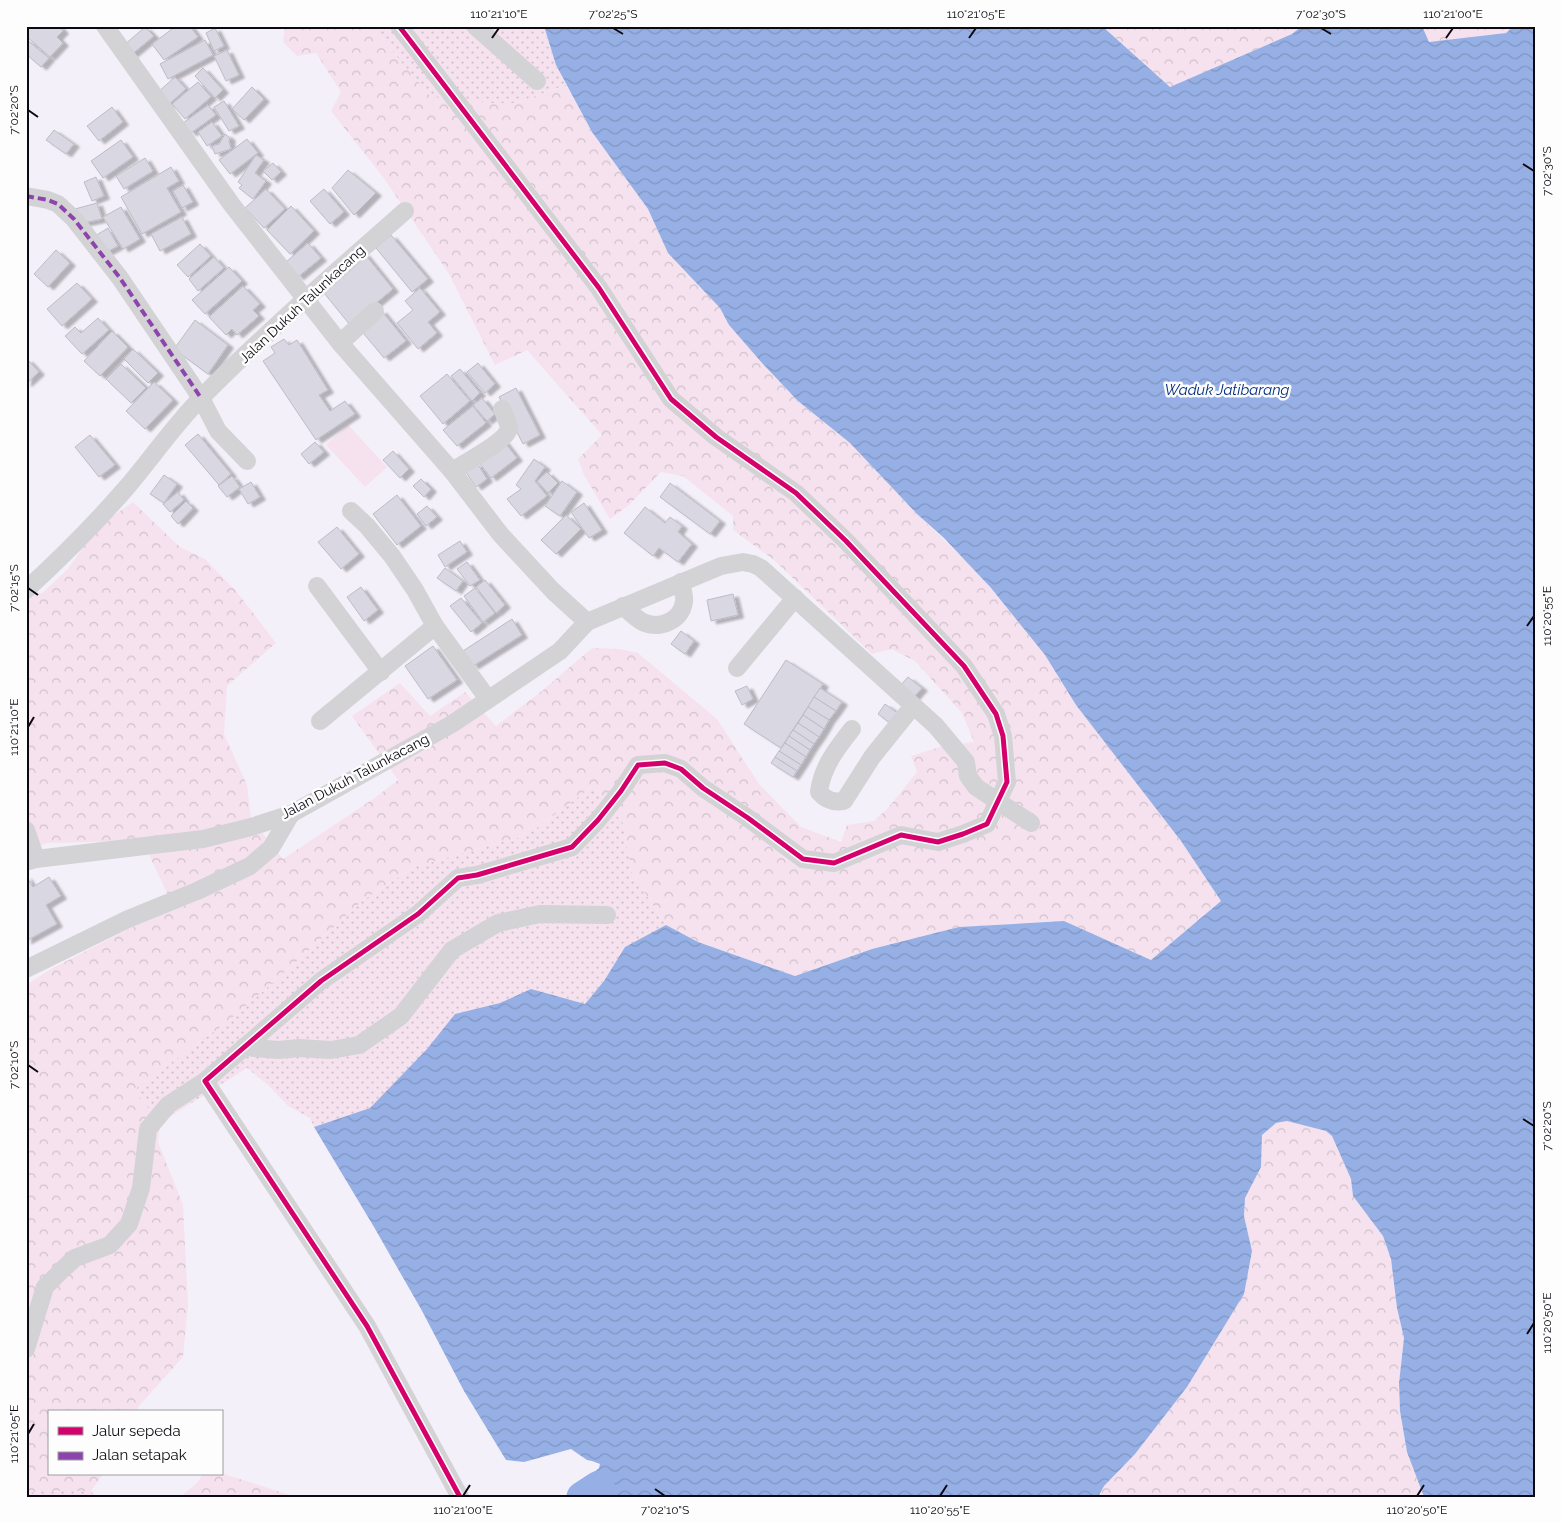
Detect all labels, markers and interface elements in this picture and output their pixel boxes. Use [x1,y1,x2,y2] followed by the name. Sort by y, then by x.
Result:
[470,7,528,21] text: 110°21'10"E
[589,7,637,21] text: 7°02'25"S
[947,7,1005,21] text: 110°21'05"E
[1296,7,1346,21] text: 7°02'30"S
[1423,7,1483,21] text: 110°21'00"E
[7,85,21,135] text: 7°02'20"S
[1540,146,1554,196] text: 7°02'30"S
[236,242,368,366] street label: Jalan Dukuh Talunkacang
[1165,381,1290,399] water label: Waduk Jatibarang
[7,564,21,612] text: 7°02'15"S
[1540,586,1554,646] text: 110°20'55"E
[7,698,21,756] text: 110°21'10"E
[278,730,432,822] street label: Jalan Dukuh Talunkacang
[7,1041,21,1089] text: 7°02'10"S
[1540,1101,1554,1151] text: 7°02'20"S
[1540,1293,1554,1353] text: 110°20'50"E
[7,1405,21,1463] text: 110°21'05"E
[48,1410,222,1476] legend
[92,1422,181,1440] text: Jalur sepeda
[92,1446,187,1464] text: Jalan setapak
[433,1503,493,1517] text: 110°21'00"E
[641,1503,689,1517] text: 7°02'10"S
[910,1503,970,1517] text: 110°20'55"E
[1387,1503,1447,1517] text: 110°20'50"E

